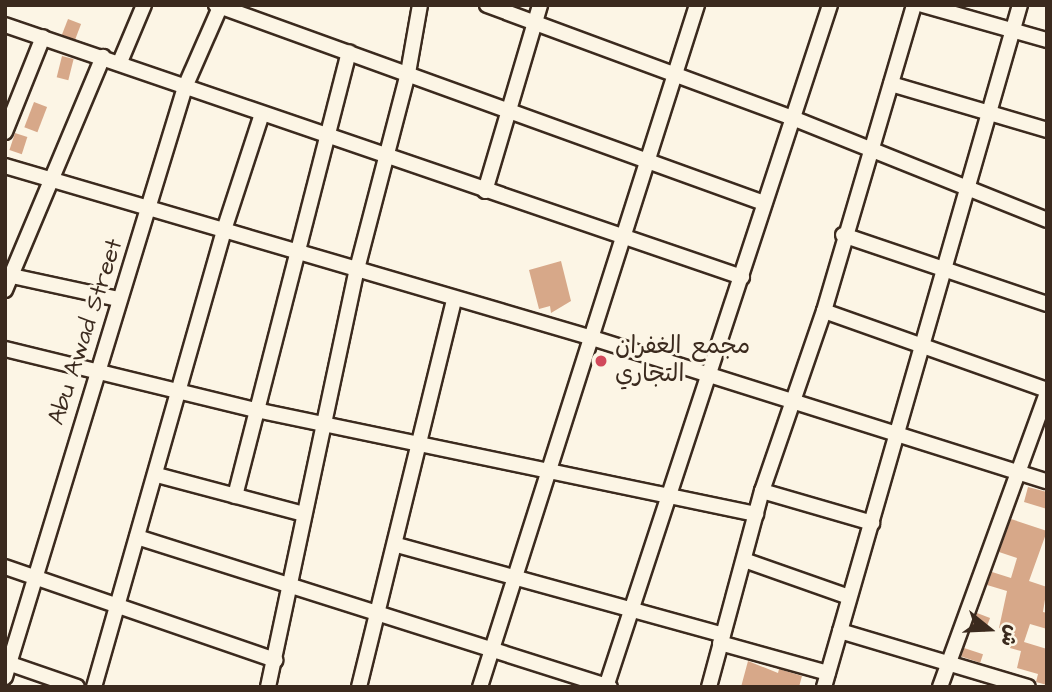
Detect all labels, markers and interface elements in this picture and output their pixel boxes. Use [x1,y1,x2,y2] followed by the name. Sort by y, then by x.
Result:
[42,235,130,429] street label: Abu Awad Street
[615,333,750,389] place label: مجمع الغفران التجاري
[593,353,609,369] marker: مجمع الغفران التجاري
[954,594,1024,664] north arrow
[993,622,1026,650] text: ش

